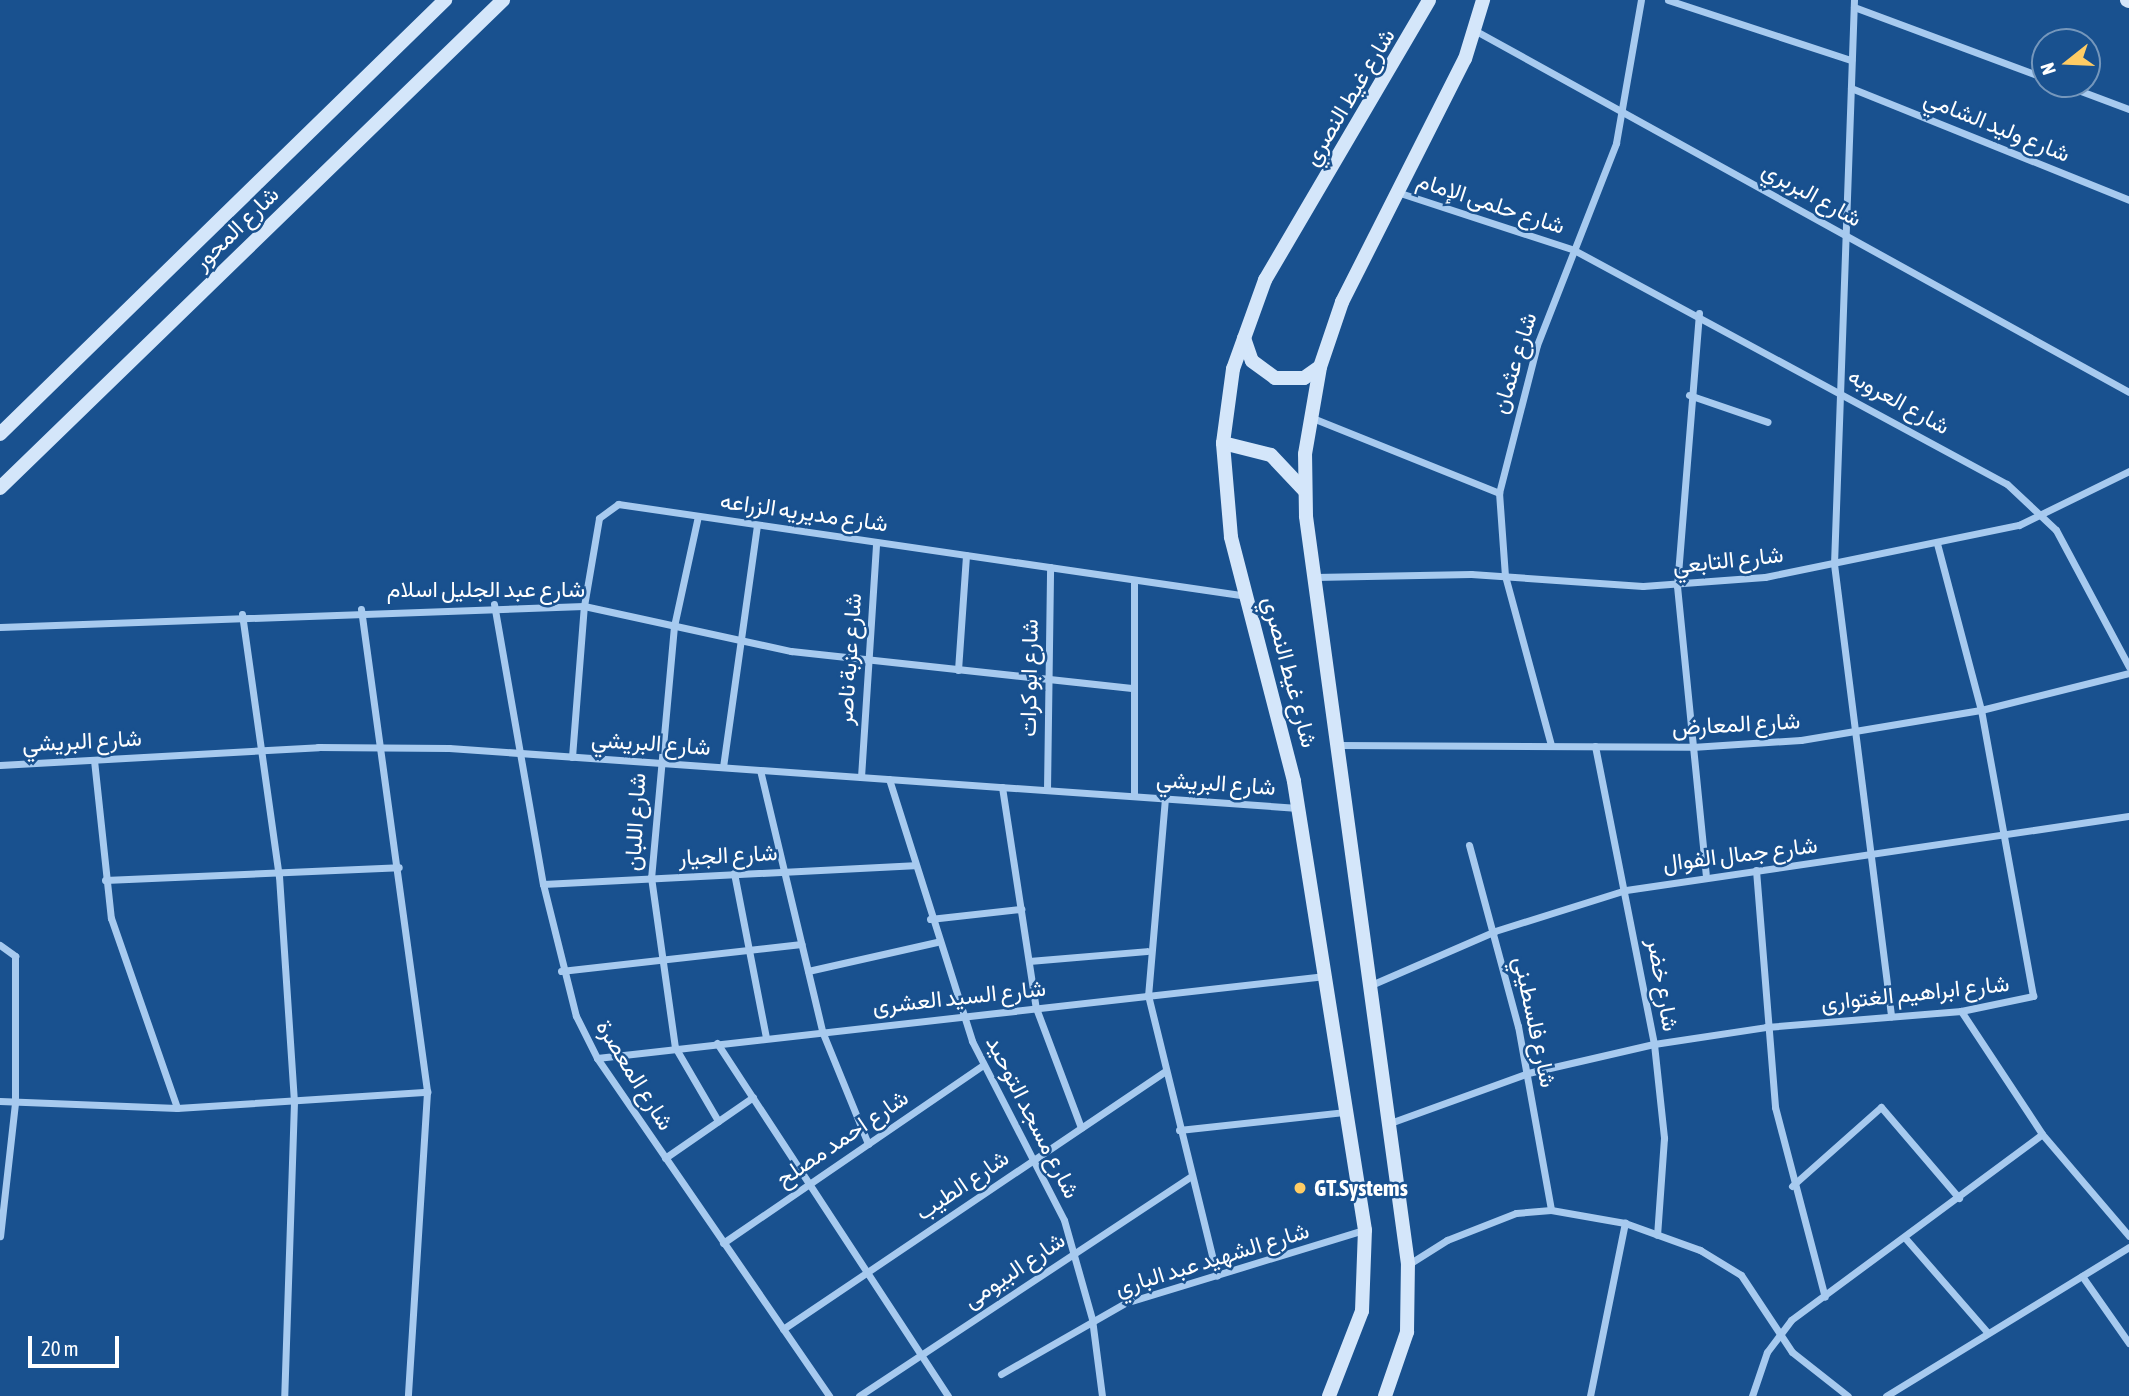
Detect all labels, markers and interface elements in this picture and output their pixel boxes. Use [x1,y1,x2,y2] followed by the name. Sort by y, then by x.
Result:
[1297,23,1401,171] street label: شارع غيط النصري
[2031,28,2101,98] north arrow
[2036,60,2060,78] text: N
[1920,84,2074,168] street label: شارع وليد الشامي
[1757,155,1867,233] street label: شارع البربري
[1413,166,1569,240] street label: شارع حلمى الإمام
[187,180,285,276] street label: شارع المحور
[1486,309,1542,417] street label: شارع عثمان
[1843,362,1955,440] street label: شارع العروبه
[718,487,890,537] street label: شارع مديريه الزراعه
[1671,540,1785,580] street label: شارع التابعي
[387,575,585,603] street label: شارع عبد الجليل اسلام
[831,592,867,726] street label: شارع عزبة ناصر
[1257,594,1323,750] street label: شارع غيط النصري
[1014,619,1044,737] street label: شارع ابو كرات
[1671,707,1801,741] street label: شارع المعارض
[21,724,143,758] street label: شارع البريشي
[590,725,712,761] street label: شارع البريشي
[1155,765,1277,801] street label: شارع البريشي
[619,772,651,872] street label: شارع اللبان
[1661,831,1819,877] street label: شارع جمال الفوال
[678,839,778,871] street label: شارع الجيار
[1641,937,1685,1033] street label: شارع خضر
[1508,954,1562,1090] street label: شارع فلسطيني
[1819,969,2011,1017] street label: شارع ابراهيم الغتوارى
[871,974,1047,1020] street label: شارع السيد العشرى
[590,1015,680,1135] street label: شارع المعصرة
[980,1031,1086,1203] street label: شارع مسجد التوحيد
[770,1084,914,1192] street label: شارع احمد مصلح
[910,1144,1014,1226] street label: شارع الطيب
[1314,1174,1408,1202] place label: GT.Systems
[1292,1180,1308,1196] marker: GT.Systems
[1112,1216,1312,1302] street label: شارع الشهيد عبد الباري
[958,1226,1070,1314] street label: شارع البيومى
[32,1322,122,1366] scale bar
[41,1336,79,1360] text: 20 m

